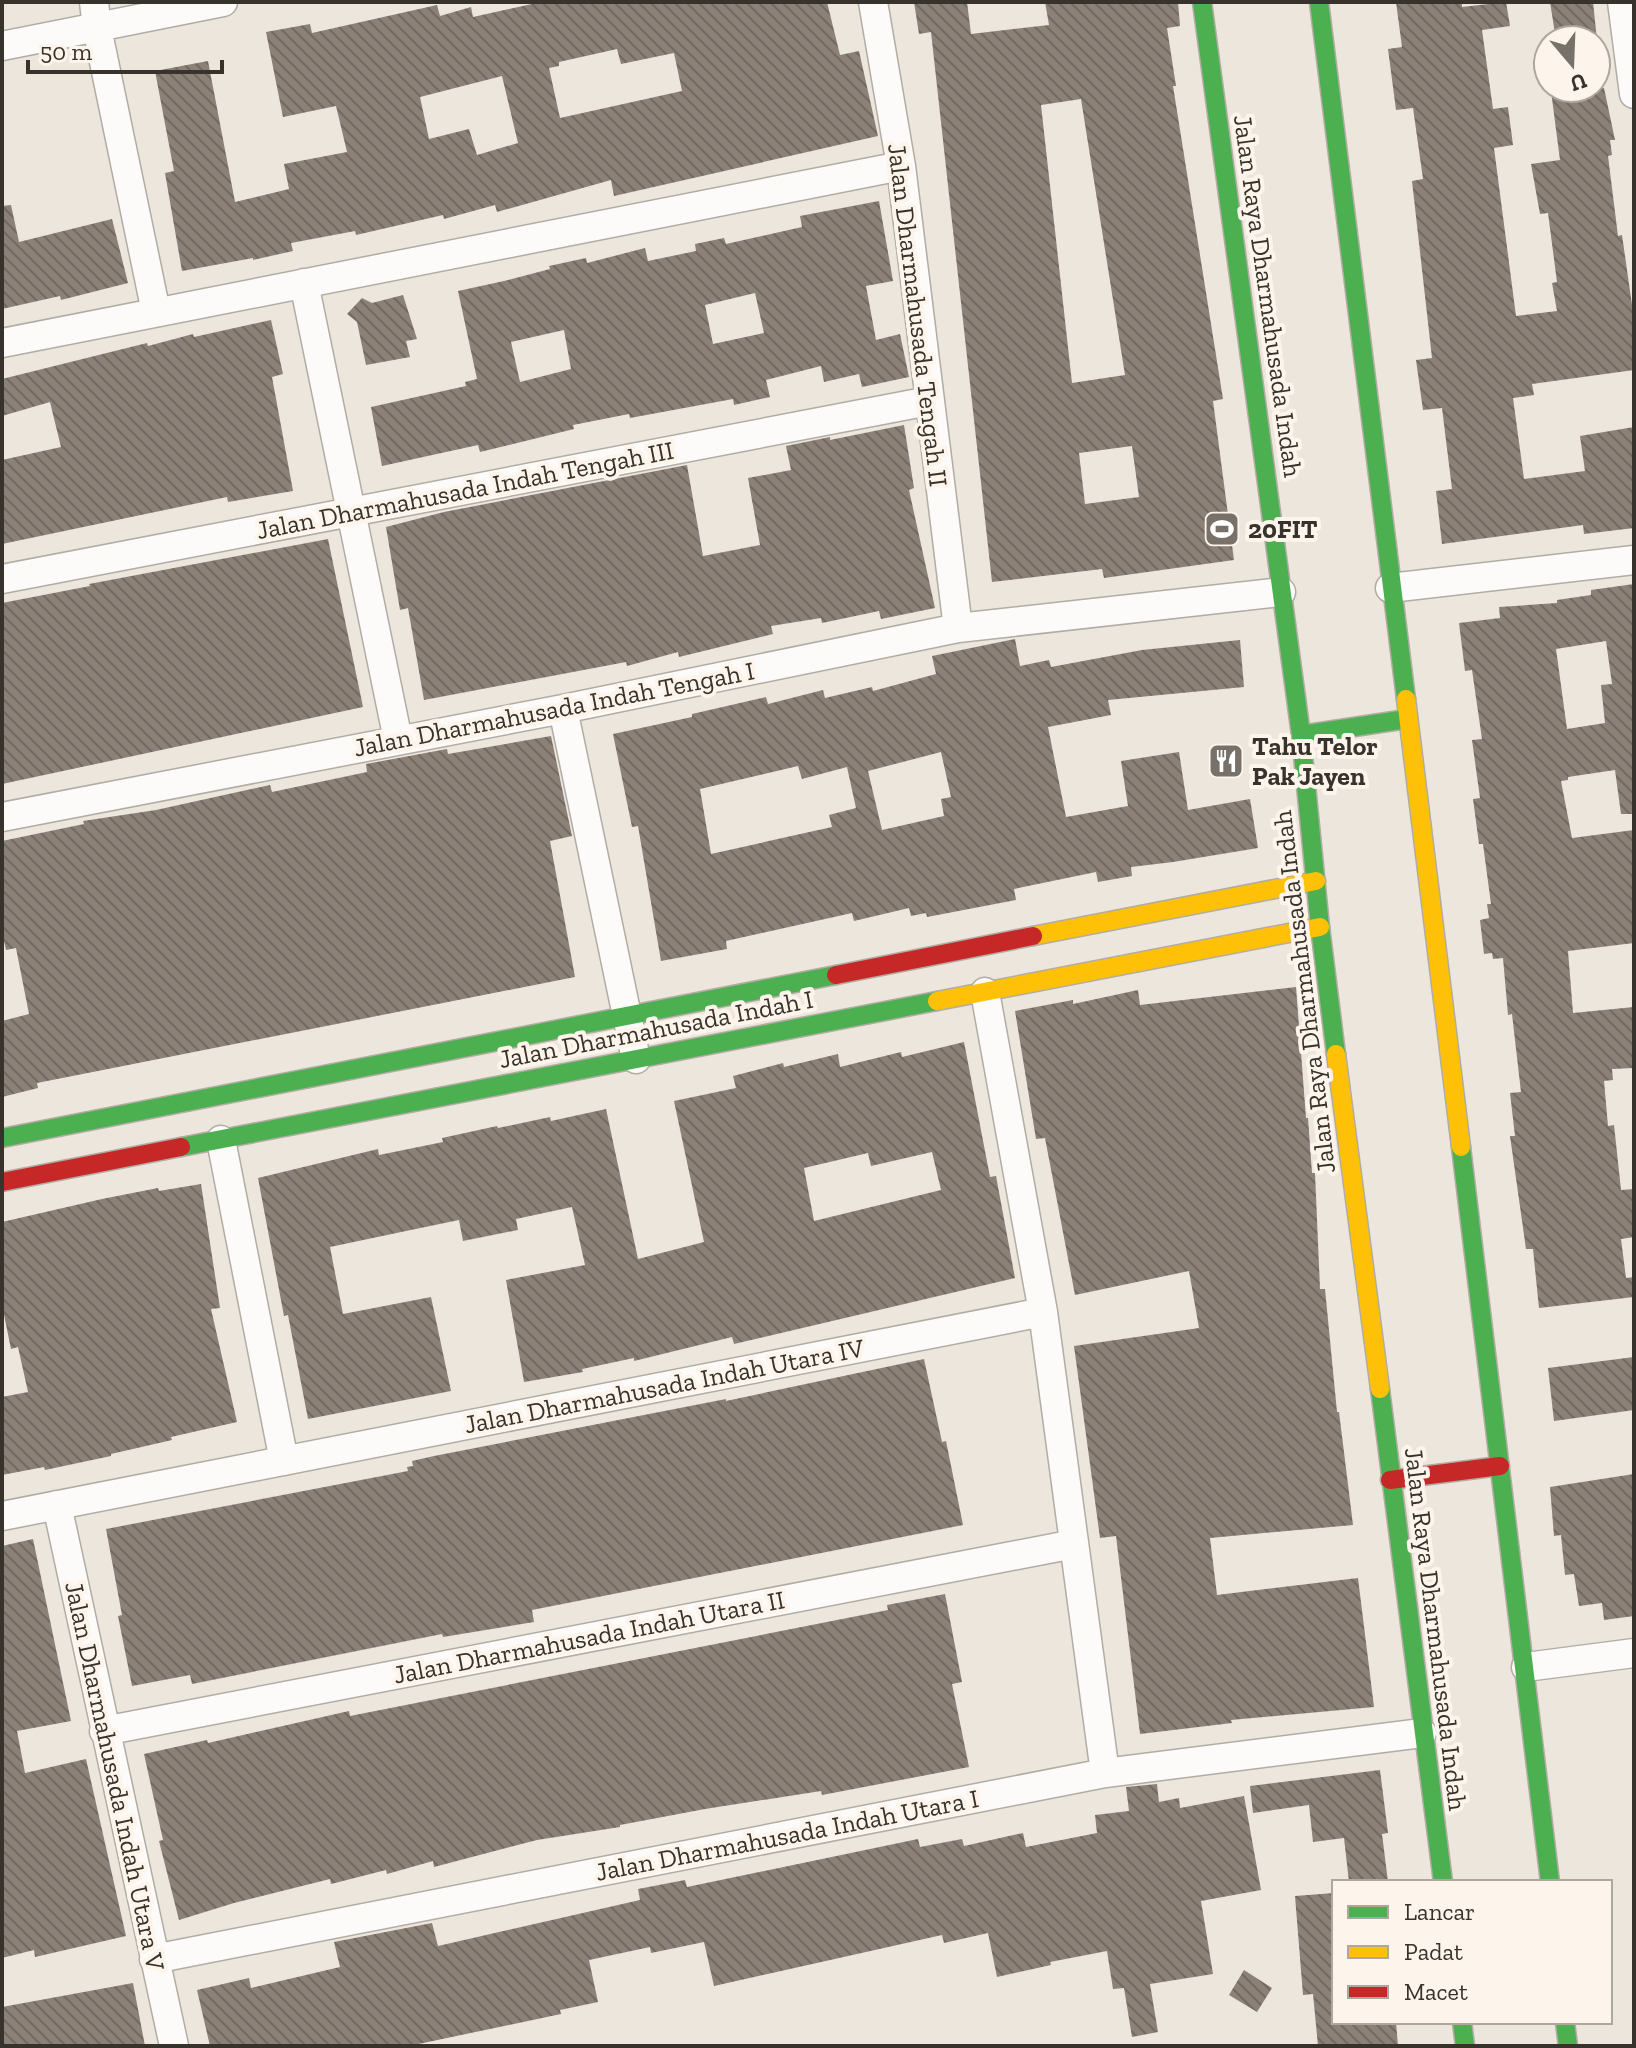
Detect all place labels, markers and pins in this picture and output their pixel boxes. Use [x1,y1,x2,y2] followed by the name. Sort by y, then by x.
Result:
[1203,510,1241,548] sports icon: 20FIT
[1248,513,1318,545] place label: 20FIT
[1252,730,1378,792] place label: Tahu Telor Pak Jayen
[1207,742,1245,780] restaurant icon: Tahu Telor Pak Jayen

